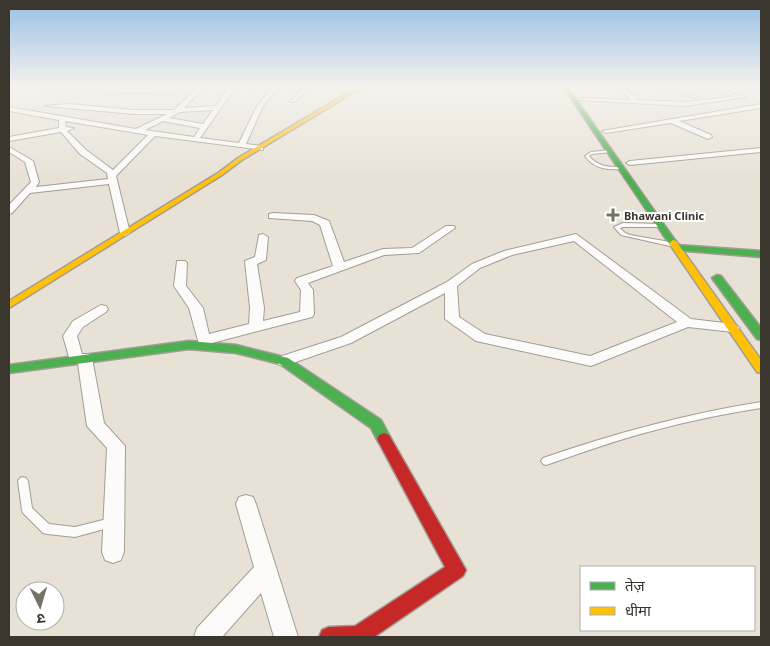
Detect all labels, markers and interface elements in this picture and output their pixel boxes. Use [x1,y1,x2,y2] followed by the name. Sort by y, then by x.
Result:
[606,208,620,222] marker: Bhawani Clinic
[624,208,704,223] place label: Bhawani Clinic
[580,566,755,631] legend
[625,575,646,595] text: तेज़
[15,581,65,631] north arrow
[625,600,652,620] text: धीमा
[35,610,46,629] text: उ

